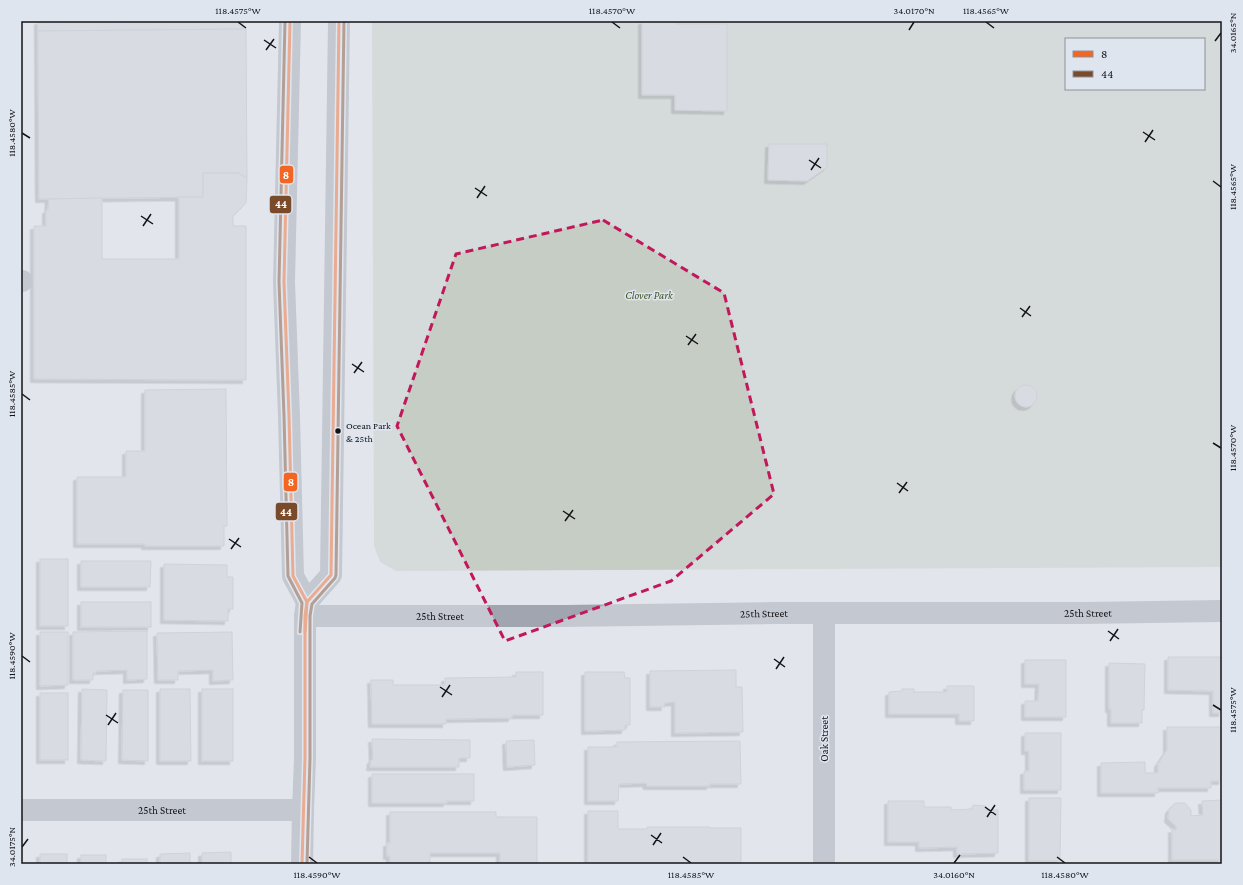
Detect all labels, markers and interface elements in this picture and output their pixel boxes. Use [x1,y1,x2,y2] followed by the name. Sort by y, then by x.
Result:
[215,5,262,16] text: 118.4575°W
[589,5,636,16] text: 118.4570°W
[893,5,935,16] text: 34.0170°N
[963,5,1010,16] text: 118.4565°W
[1227,12,1238,53] text: 34.0165°N
[1065,38,1205,90] legend
[1101,47,1107,61] text: 8
[1101,67,1113,81] text: 44
[6,108,17,157] text: 118.4580°W
[1227,163,1238,210] text: 118.4565°W
[279,165,294,184] line badge: 8
[283,169,289,181] text: 8
[269,195,292,214] line badge: 44
[275,198,287,210] text: 44
[625,289,674,301] park label: Clover Park
[6,370,17,417] text: 118.4585°W
[346,420,391,444] place label: Ocean Park & 25th
[1227,424,1238,471] text: 118.4570°W
[333,426,343,436] marker: Ocean Park & 25th
[283,472,298,492] line badge: 8
[288,476,294,488] text: 8
[275,502,298,521] line badge: 44
[280,506,292,518] text: 44
[740,607,788,619] street label: 25th Street
[1064,607,1112,619] street label: 25th Street
[416,610,464,622] street label: 25th Street
[6,632,17,680] text: 118.4590°W
[1227,686,1238,733] text: 118.4575°W
[818,716,830,762] street label: Oak Street
[138,804,186,816] street label: 25th Street
[6,827,17,867] text: 34.0175°N
[293,869,341,880] text: 118.4590°W
[668,869,715,880] text: 118.4585°W
[933,869,975,880] text: 34.0160°N
[1041,869,1090,880] text: 118.4580°W

